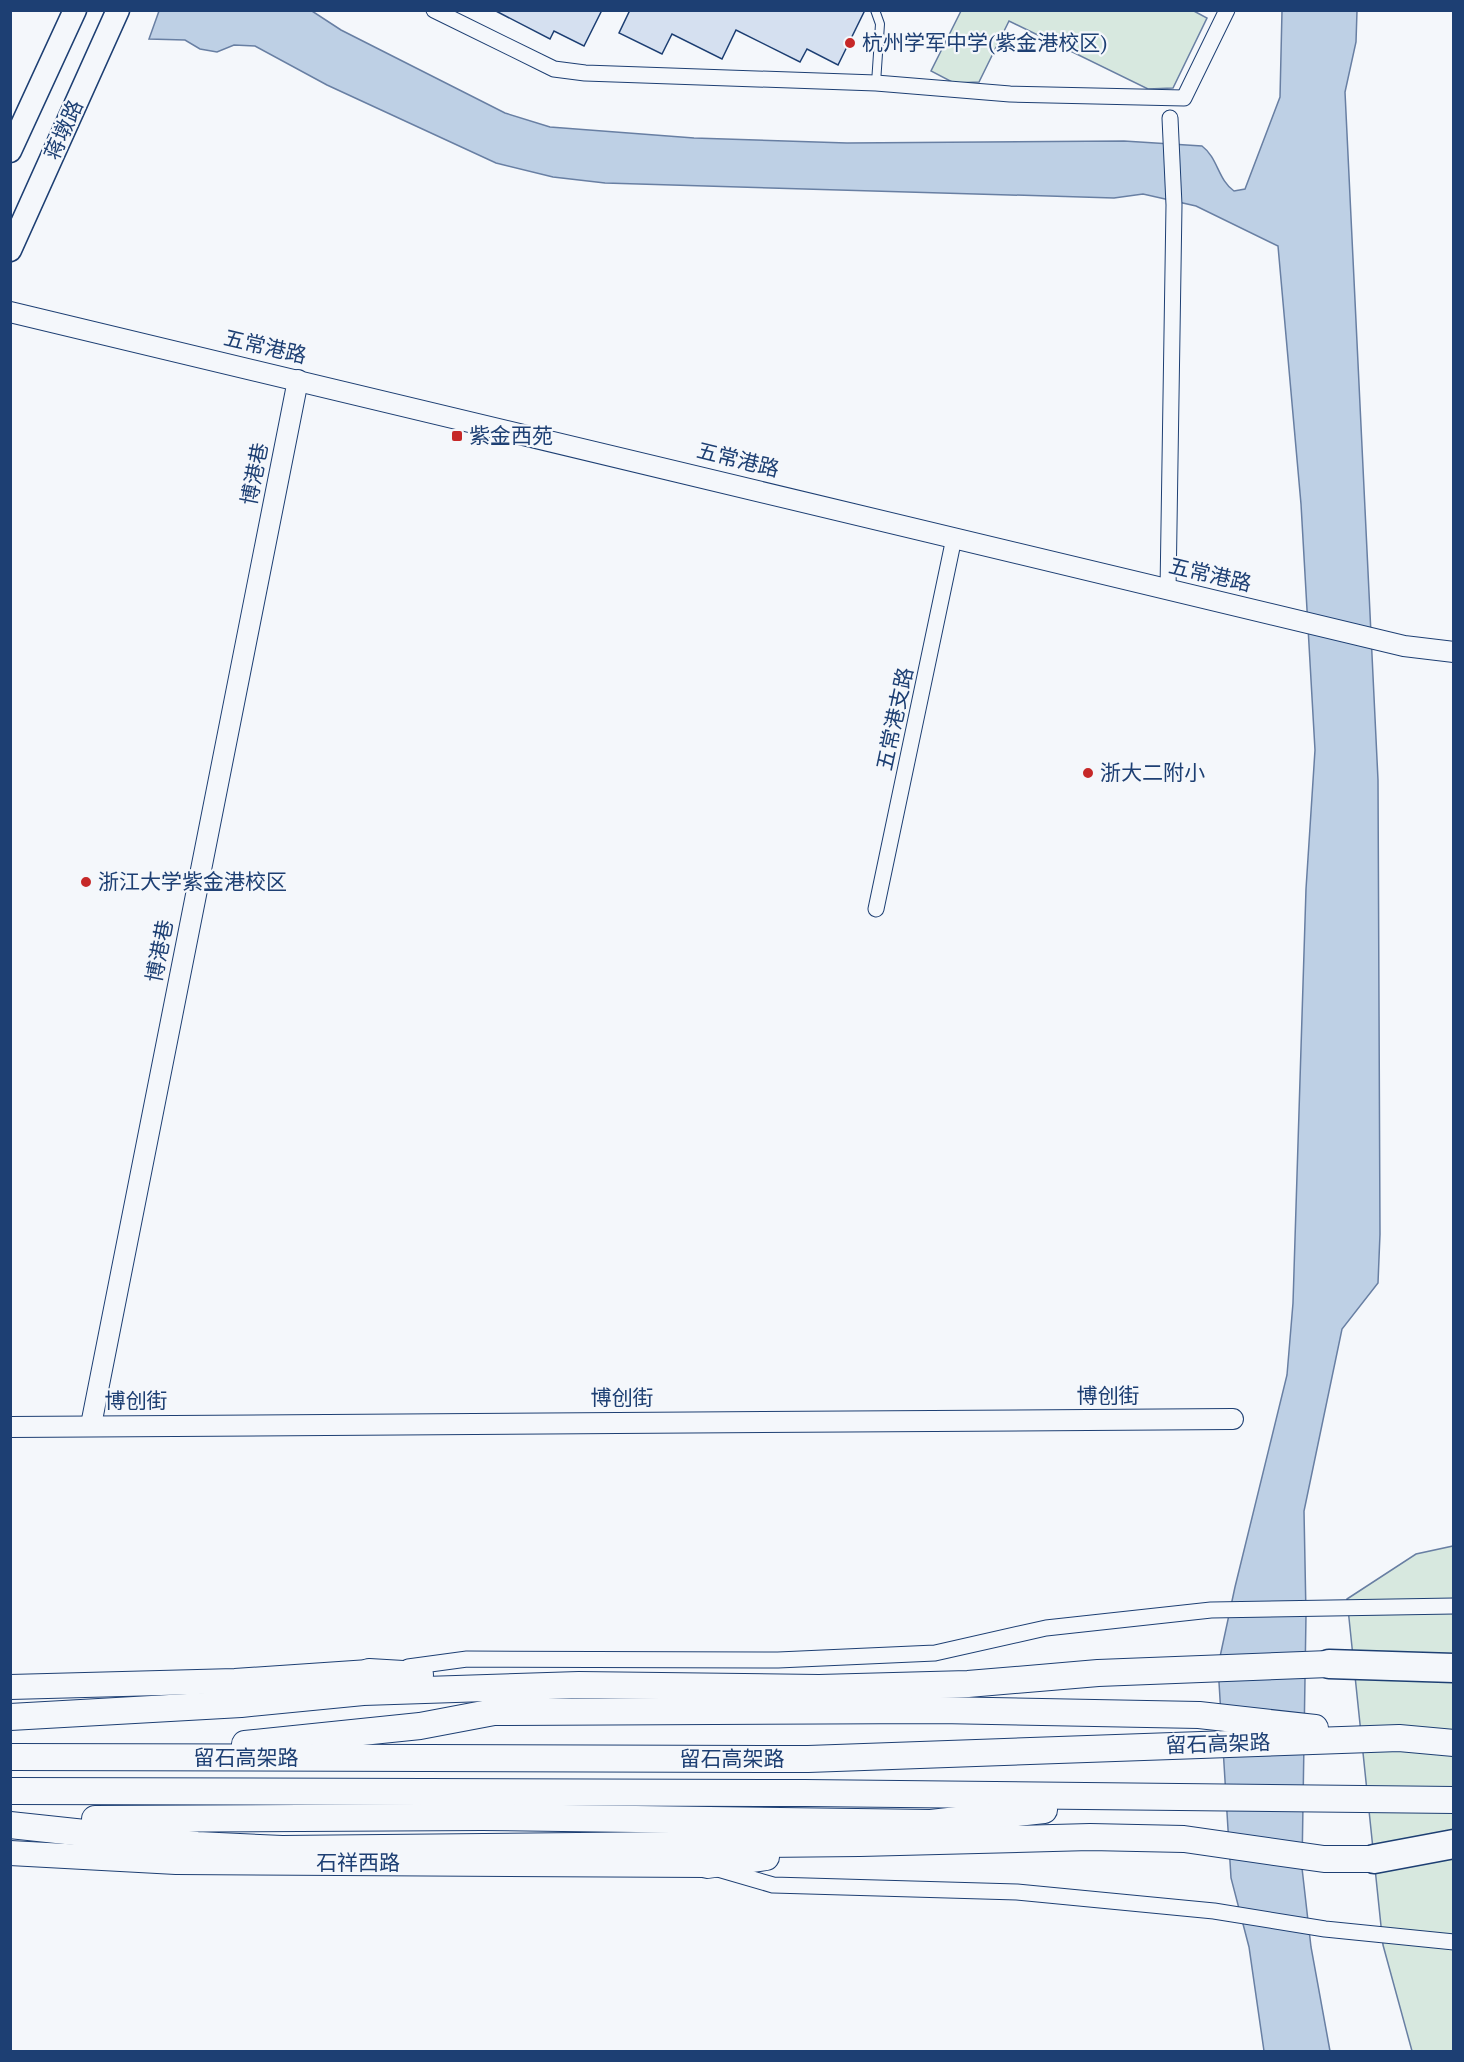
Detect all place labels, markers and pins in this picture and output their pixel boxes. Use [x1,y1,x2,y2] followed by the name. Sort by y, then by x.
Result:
[862,28,1107,56] place label: 杭州学军中学(紫金港校区)
[843,36,857,50] marker: 杭州学军中学(紫金港校区)
[469,421,553,449] place label: 紫金西苑
[450,429,464,443] marker: 紫金西苑
[1100,758,1205,786] place label: 浙大二附小
[1081,766,1095,780] marker: 浙大二附小
[98,867,287,895] place label: 浙江大学紫金港校区
[79,875,93,889] marker: 浙江大学紫金港校区

